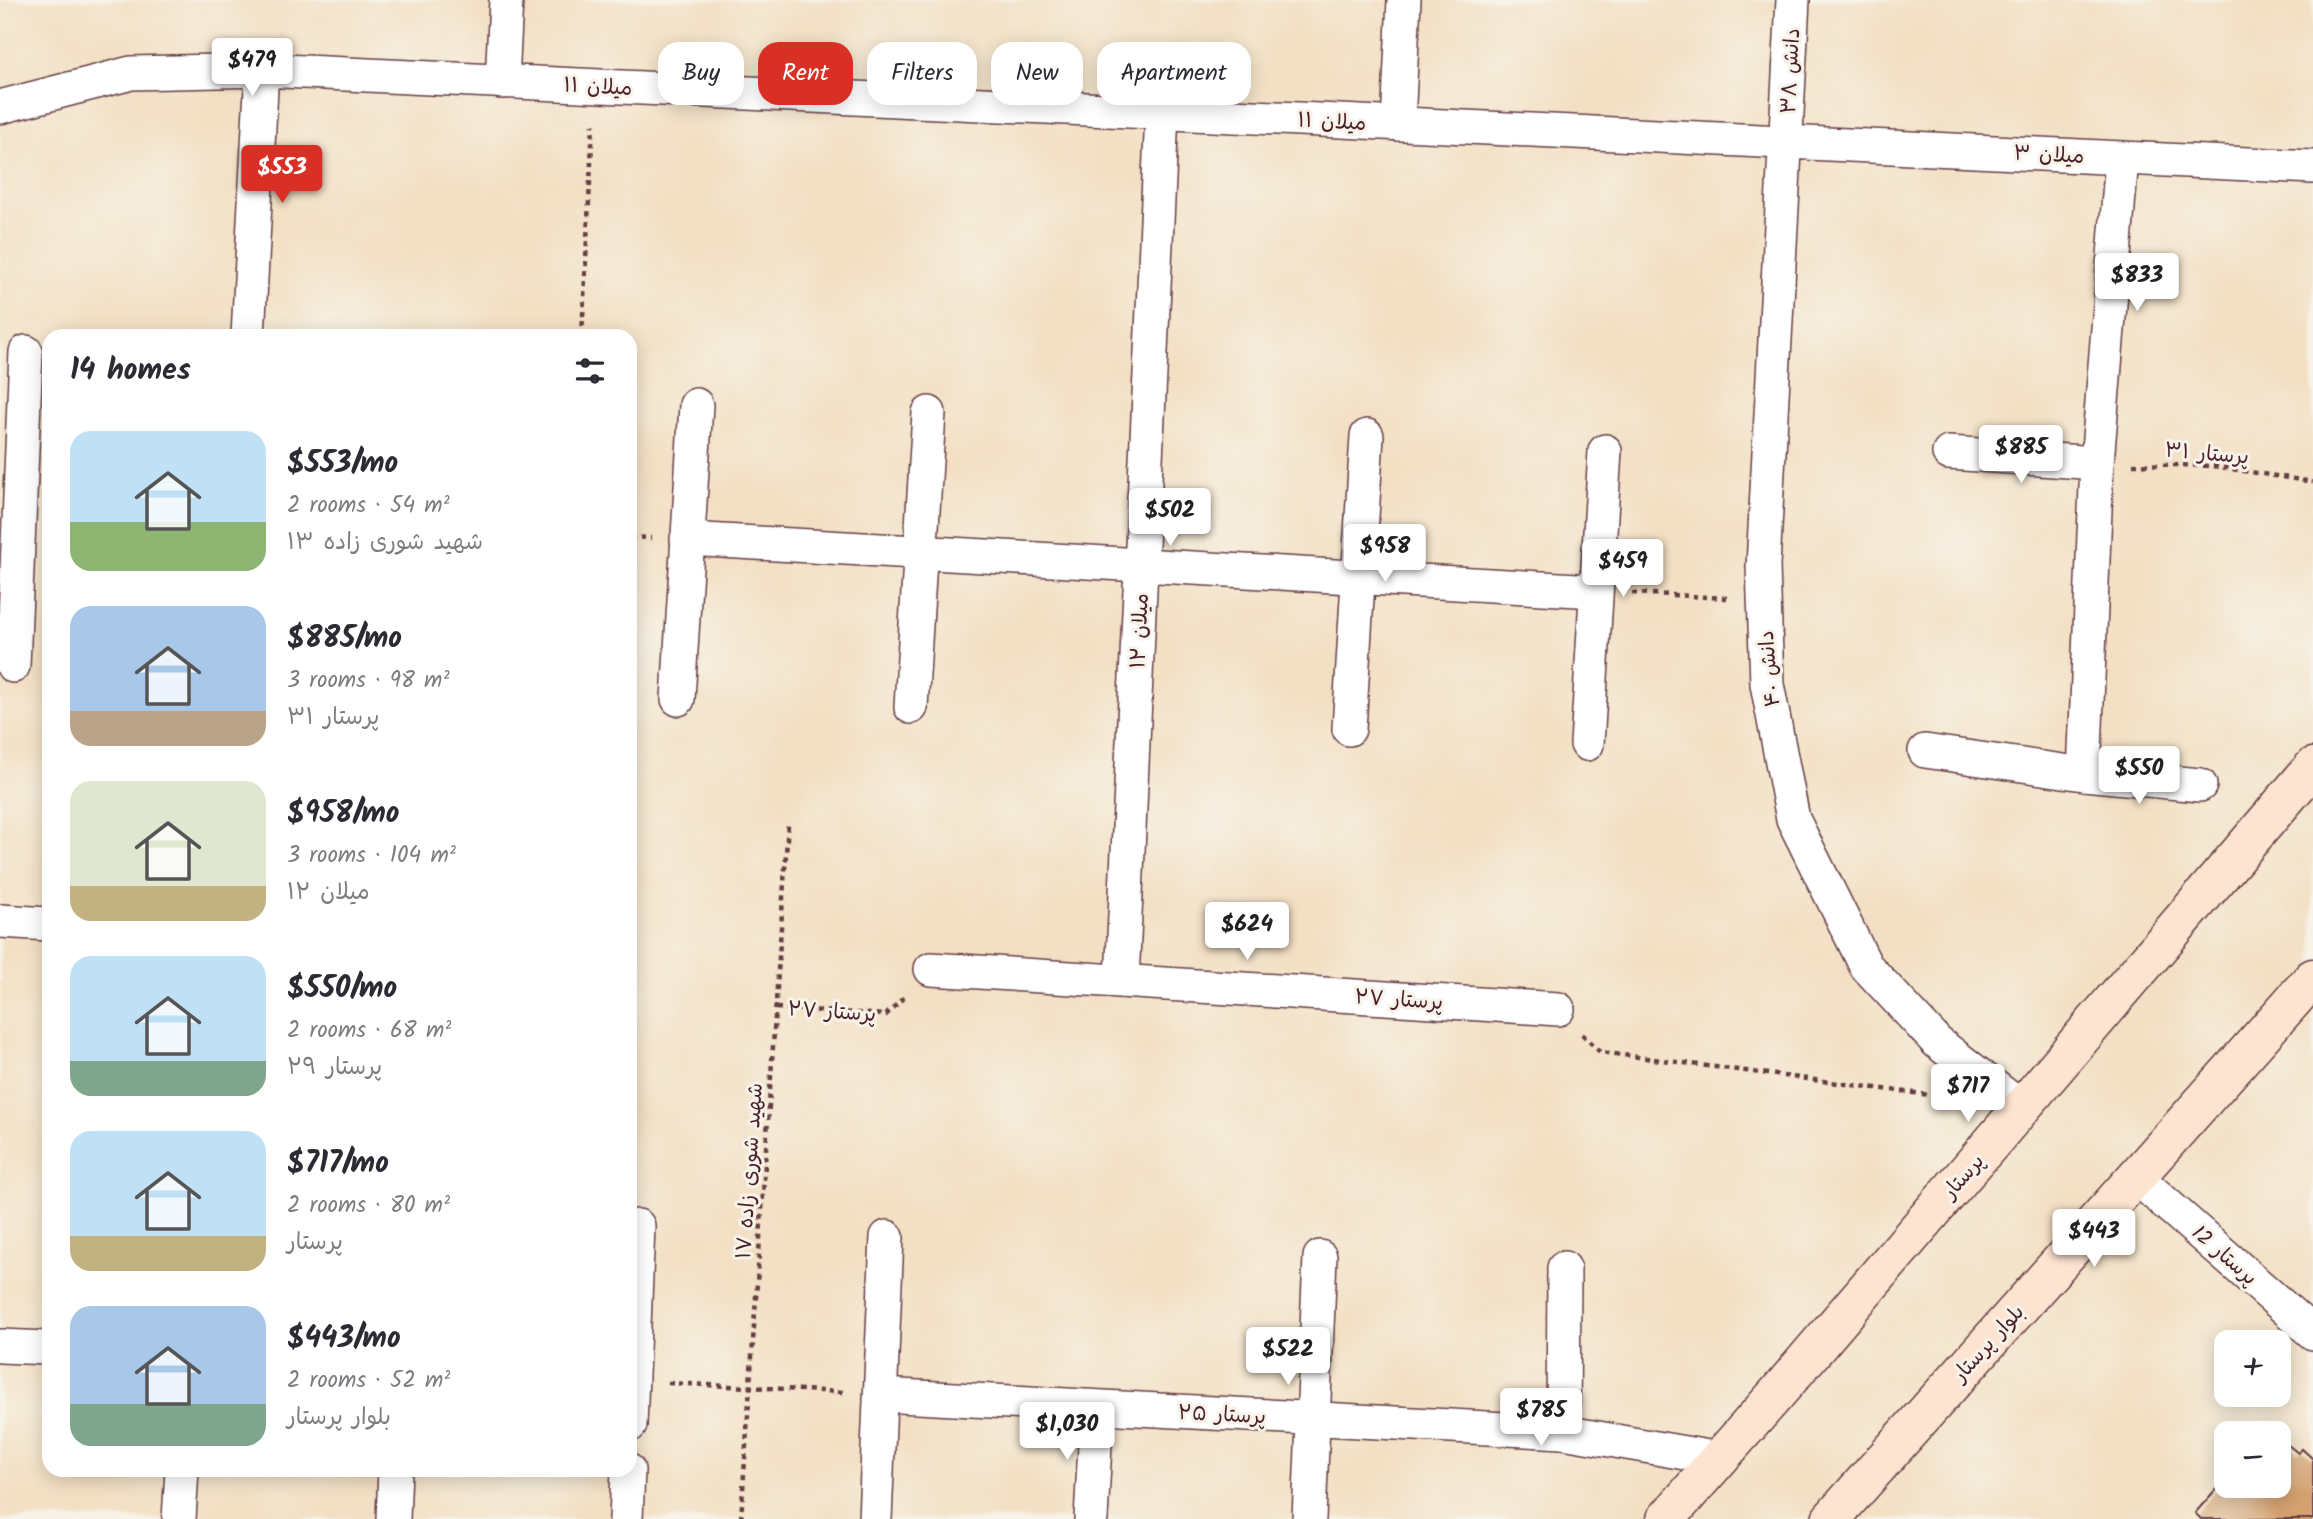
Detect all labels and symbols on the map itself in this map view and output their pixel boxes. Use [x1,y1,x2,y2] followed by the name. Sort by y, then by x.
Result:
[1773,27,1810,115] street label: دانش ۳۸
[211,38,293,98] pin: $479
[563,69,633,106] street label: میلان ۱۱
[1297,104,1367,141] street label: میلان ۱۱
[2013,137,2085,174] street label: میلان ۳
[241,146,323,205] pin: $553
[2096,254,2178,313] pin: $833
[1980,426,2062,485] pin: $885
[2163,434,2250,475] street label: پرستار ۳۱
[1129,489,1211,548] pin: $502
[1344,524,1426,584] pin: $958
[1582,540,1664,599] pin: $459
[1122,592,1159,670] street label: میلان ۱۲
[1751,629,1790,708] street label: دانش ۴۰
[2098,746,2180,806] pin: $550
[1206,902,1288,962] pin: $624
[1354,981,1444,1020] street label: پرستار ۲۷
[787,993,877,1032] street label: پرستار ۲۷
[1927,1064,2009,1124] pin: $717
[728,1082,773,1260] street label: شهید شوری زاده ۱۷
[1934,1147,1993,1209] street label: پرستار
[2053,1210,2135,1269] pin: $443
[2184,1218,2264,1294] street label: پرستار 12
[1944,1298,2033,1392] street label: بلوار پرستار
[1247,1328,1329,1387] pin: $522
[1500,1388,1582,1448] pin: $785
[1177,1397,1267,1434] street label: پرستار ۲۵
[1010,1402,1124,1462] pin: $1,030

